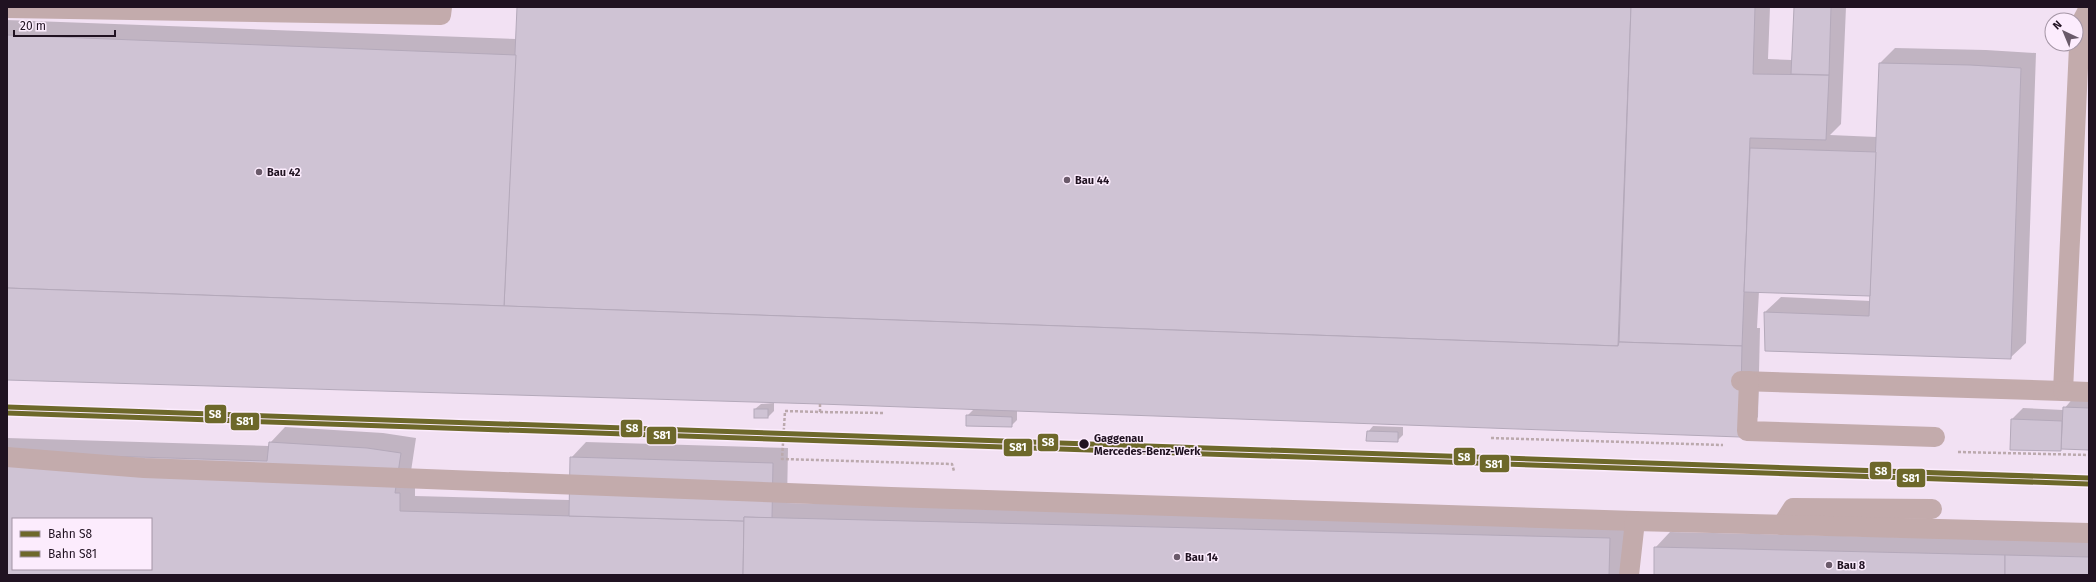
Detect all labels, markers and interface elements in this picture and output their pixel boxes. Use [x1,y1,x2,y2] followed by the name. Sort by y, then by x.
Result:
[14,12,115,38] scale bar
[2044,12,2084,52] north arrow
[2050,18,2065,32] text: N
[20,19,46,33] text: 20 m
[267,166,301,179] place label: Bau 42
[254,167,264,177] marker: Bau 42
[1075,174,1109,187] place label: Bau 44
[1062,175,1072,185] marker: Bau 44
[204,404,227,424] line badge: S8
[209,408,222,421] text: S8
[230,412,260,431] line badge: S81
[236,415,254,428] text: S81
[620,419,643,438] line badge: S8
[626,422,639,435] text: S8
[646,426,677,445] line badge: S81
[653,429,671,442] text: S81
[1094,432,1201,458] place label: Gaggenau Mercedes-Benz-Werk
[1037,433,1059,452] line badge: S8
[1042,436,1055,449] text: S8
[1077,437,1091,451] marker: Gaggenau Mercedes-Benz-Werk
[1003,438,1033,457] line badge: S81
[1009,441,1027,454] text: S81
[1453,447,1476,466] line badge: S8
[1458,451,1471,464] text: S8
[1479,454,1510,473] line badge: S81
[1485,458,1503,471] text: S81
[1869,461,1892,480] line badge: S8
[1875,465,1888,478] text: S8
[1896,468,1926,488] line badge: S81
[1902,472,1920,485] text: S81
[12,518,152,570] legend
[48,527,93,541] text: Bahn S8
[48,547,97,561] text: Bahn S81
[1185,551,1218,564] place label: Bau 14
[1172,552,1182,562] marker: Bau 14
[1837,559,1866,572] place label: Bau 8
[1824,560,1834,570] marker: Bau 8

